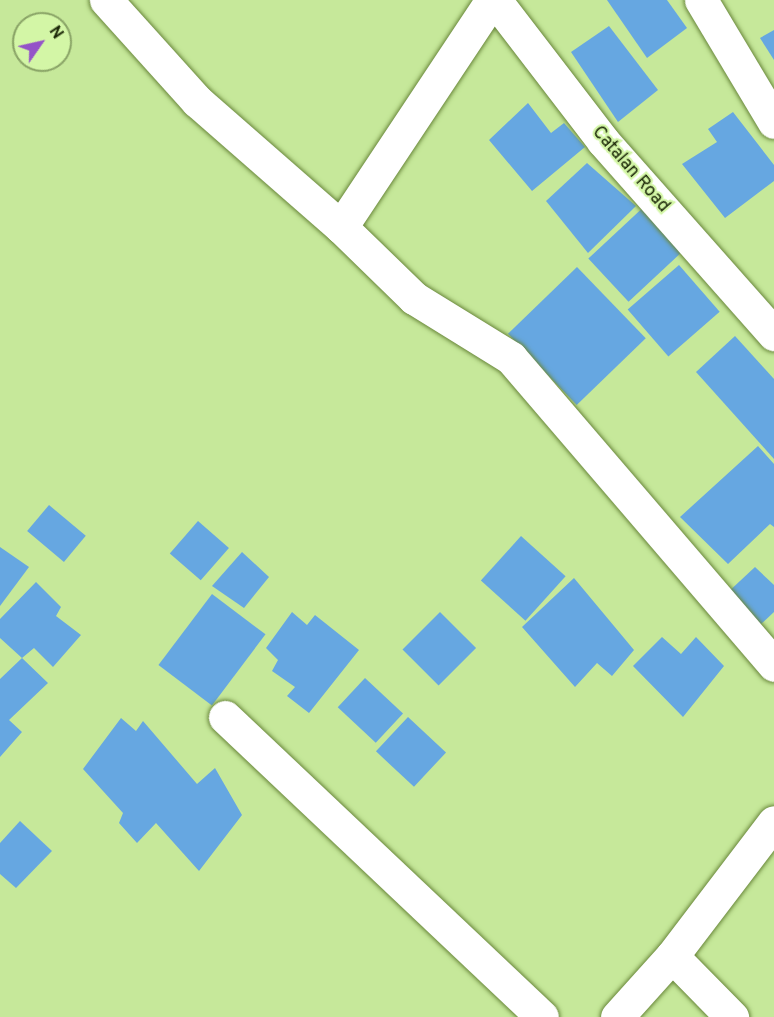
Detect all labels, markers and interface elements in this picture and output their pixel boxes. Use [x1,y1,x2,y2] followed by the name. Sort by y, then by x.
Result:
[12,12,72,72] north arrow
[44,23,67,43] text: N
[587,122,673,218] street label: Catalan Road

